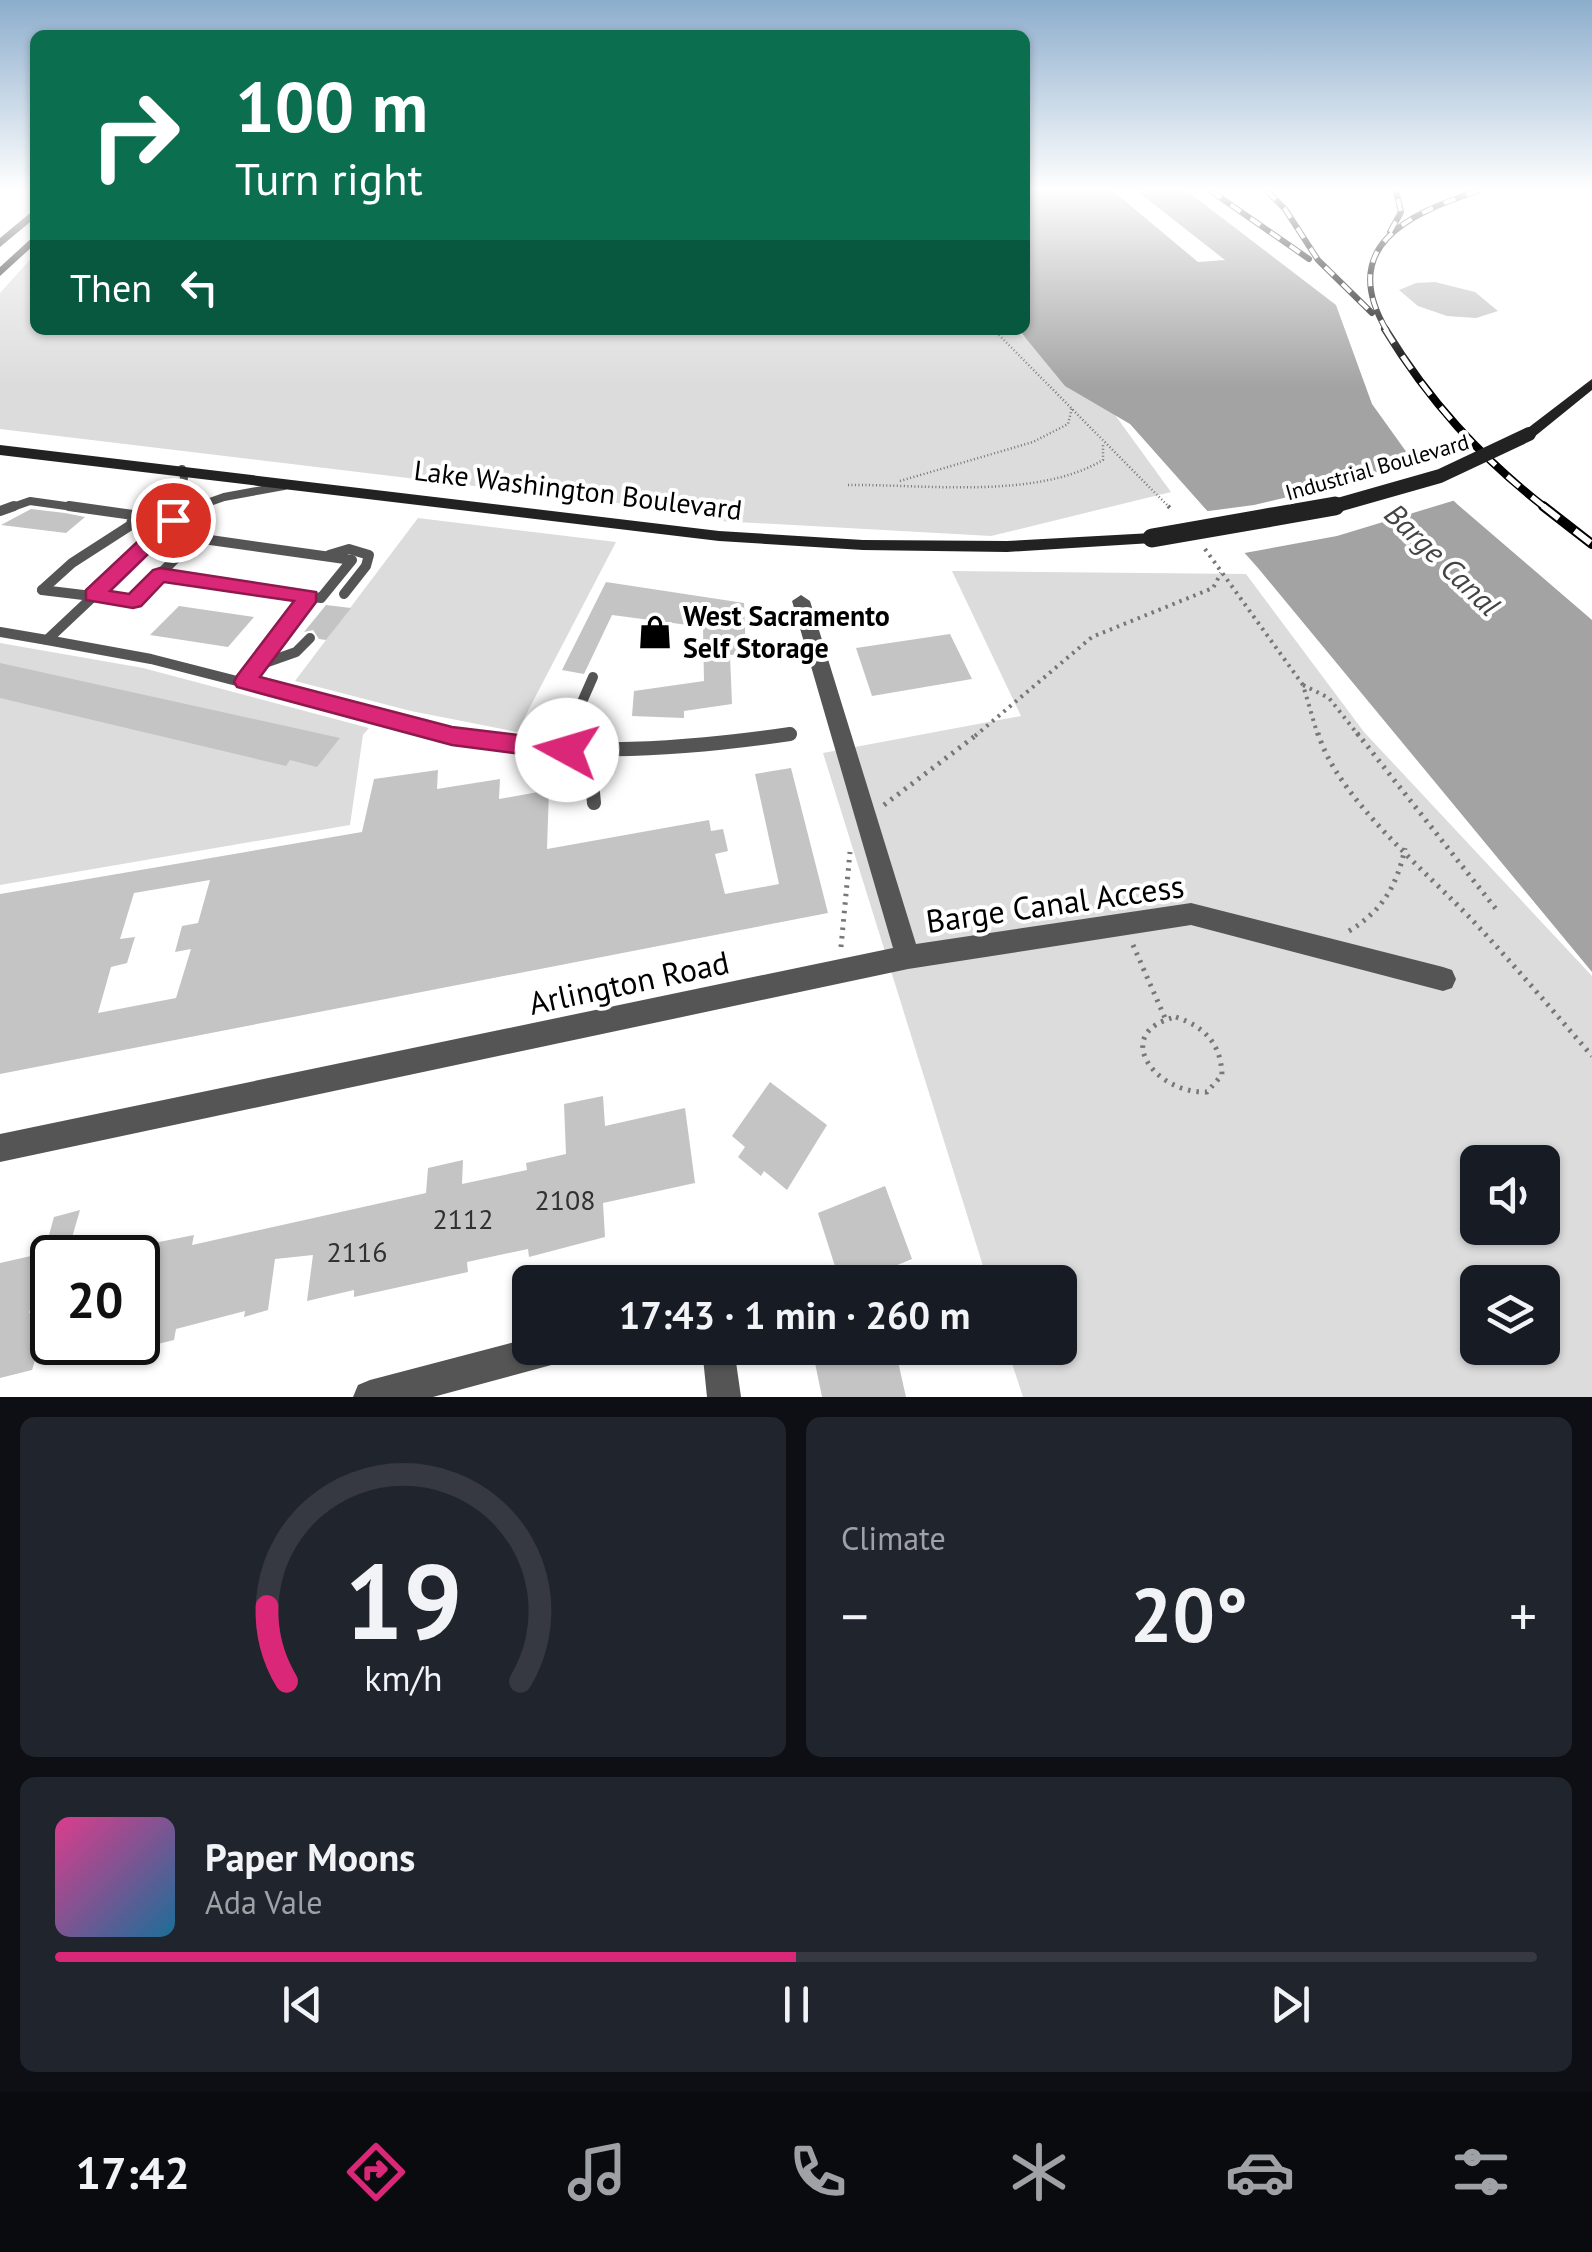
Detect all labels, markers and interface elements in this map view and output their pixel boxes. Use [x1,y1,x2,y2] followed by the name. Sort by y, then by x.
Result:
[235,61,428,151] text: 100 m
[70,70,200,200] icon: right
[235,149,423,207] text: Turn right
[172,260,227,315] icon: left
[70,263,152,312] text: Then
[1282,427,1472,507] street label: Industrial Boulevard
[412,451,744,528] street label: Lake Washington Boulevard
[131,478,216,563] pin
[146,493,201,548] icon: arrive
[1377,494,1509,624] water label: Barge Canal
[683,597,890,666] place label: West Sacramento Self Storage
[636,613,674,651] shop icon: West Sacramento Self Storage
[515,698,619,802] position arrow
[923,864,1187,942] street label: Barge Canal Access
[525,940,733,1024] street label: Arlington Road
[1460,1145,1560,1365] map controls
[1460,1145,1560,1245] button: sound
[534,1181,596,1218] house number: 2108
[432,1200,494,1237] house number: 2112
[326,1233,388,1270] house number: 2116
[30,1235,160,1365] speed limit sign: 20
[1460,1265,1560,1365] button: layers
[619,1290,970,1339] text: 17:43 · 1 min · 260 m
[841,1517,946,1559] text: Climate
[344,1533,462,1668] text: 19
[1130,1566,1248,1663] text: 20°
[841,1580,869,1651] text: −
[1509,1580,1537,1651] text: +
[364,1655,442,1701] text: km/h
[205,1832,415,1881] text: Paper Moons
[205,1881,322,1923] text: Ada Vale
[275,1977,330,2032] icon: previous
[769,1977,824,2032] icon: pause
[1263,1977,1318,2032] icon: next
[341,2137,411,2207] icon: directions
[562,2137,632,2207] icon: music
[783,2137,853,2207] icon: phone
[1004,2137,1074,2207] icon: climate
[1225,2137,1295,2207] icon: car
[1446,2137,1516,2207] icon: filters
[76,2143,190,2201] text: 17:42

